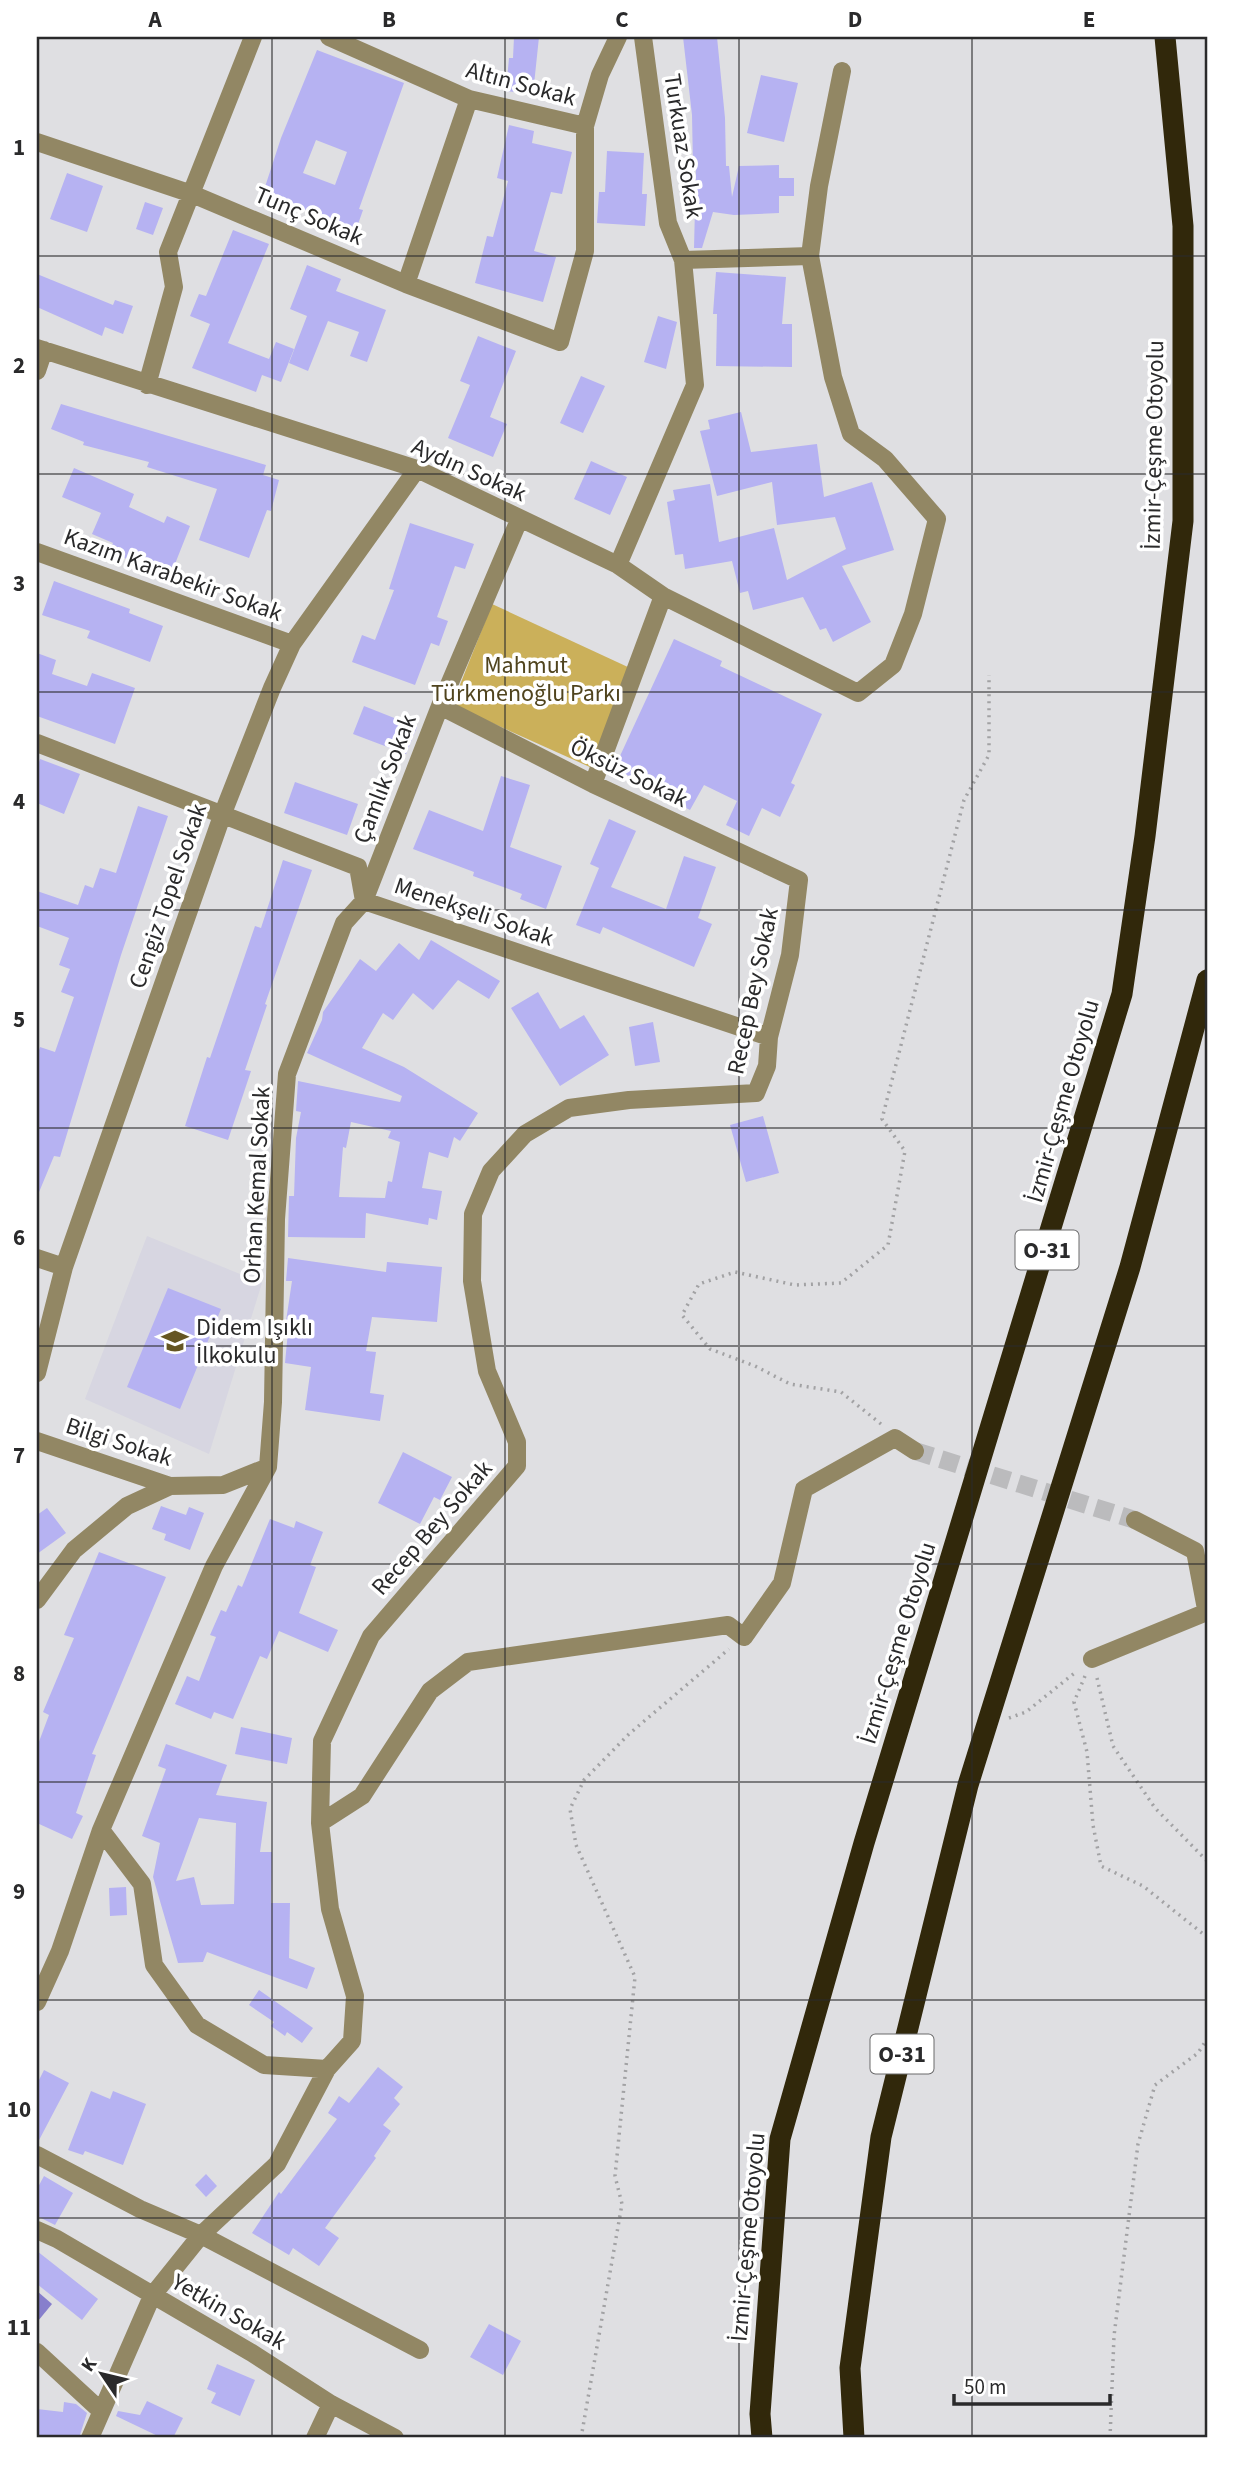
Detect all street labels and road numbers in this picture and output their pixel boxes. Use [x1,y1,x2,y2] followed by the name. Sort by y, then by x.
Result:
[462,53,580,116] street label: Altın Sokak
[654,71,712,221] street label: Turkuaz Sokak
[249,177,369,255] street label: Tunç Sokak
[1135,340,1173,550] street label: İzmir-Çeşme Otoyolu
[406,429,532,511] street label: Aydın Sokak
[59,519,287,631] street label: Kazım Karabekir Sokak
[344,709,426,849] street label: Çamlık Sokak
[564,729,694,817] street label: Öksüz Sokak
[120,799,216,993] street label: Cengiz Topel Sokak
[390,868,559,956] street label: Menekşeli Sokak
[718,904,788,1077] street label: Recep Bey Sokak
[1017,995,1109,1207] street label: İzmir-Çeşme Otoyolu
[234,1085,280,1284] street label: Orhan Kemal Sokak
[1016,1231,1078,1270] road number: O-31
[61,1408,177,1476] street label: Bilgi Sokak
[363,1453,501,1603] street label: Recep Bey Sokak
[851,1538,945,1748] street label: İzmir-Çeşme Otoyolu
[870,2035,934,2074] road number: O-31
[721,2131,775,2343] street label: İzmir-Çeşme Otoyolu
[164,2265,293,2359] street label: Yetkin Sokak

